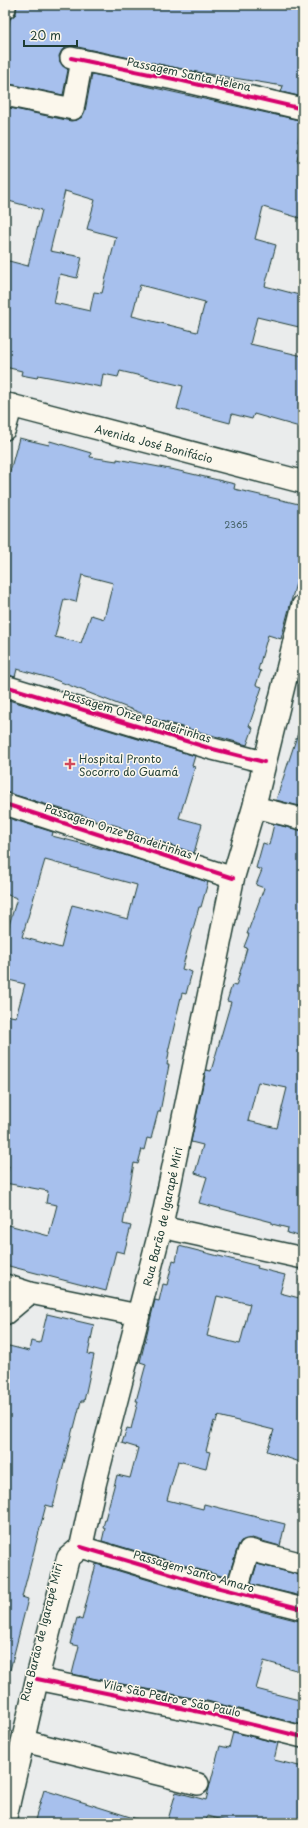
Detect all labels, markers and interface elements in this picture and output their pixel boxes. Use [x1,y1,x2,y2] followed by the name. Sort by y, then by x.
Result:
[24,22,77,48] scale bar
[30,26,61,44] text: 20 m
[125,53,253,95] street label: Passagem Santa Helena
[93,419,215,467] street label: Avenida José Bonifácio
[224,517,248,531] house number: 2365
[61,685,213,747] street label: Passagem Onze Bandeirinhas
[79,750,178,780] place label: Hospital Pronto Socorro do Guamá
[64,758,76,770] marker: Hospital Pronto Socorro do Guamá
[43,799,201,865] street label: Passagem Onze Bandeirinhas I
[138,1145,186,1288] street label: Rua Barão de Igarapé Miri
[131,1546,257,1596] street label: Passagem Santo Amaro
[16,1561,66,1703] street label: Rua Barão de Igarapé Miri
[102,1675,242,1721] street label: Vila São Pedro e São Paulo

